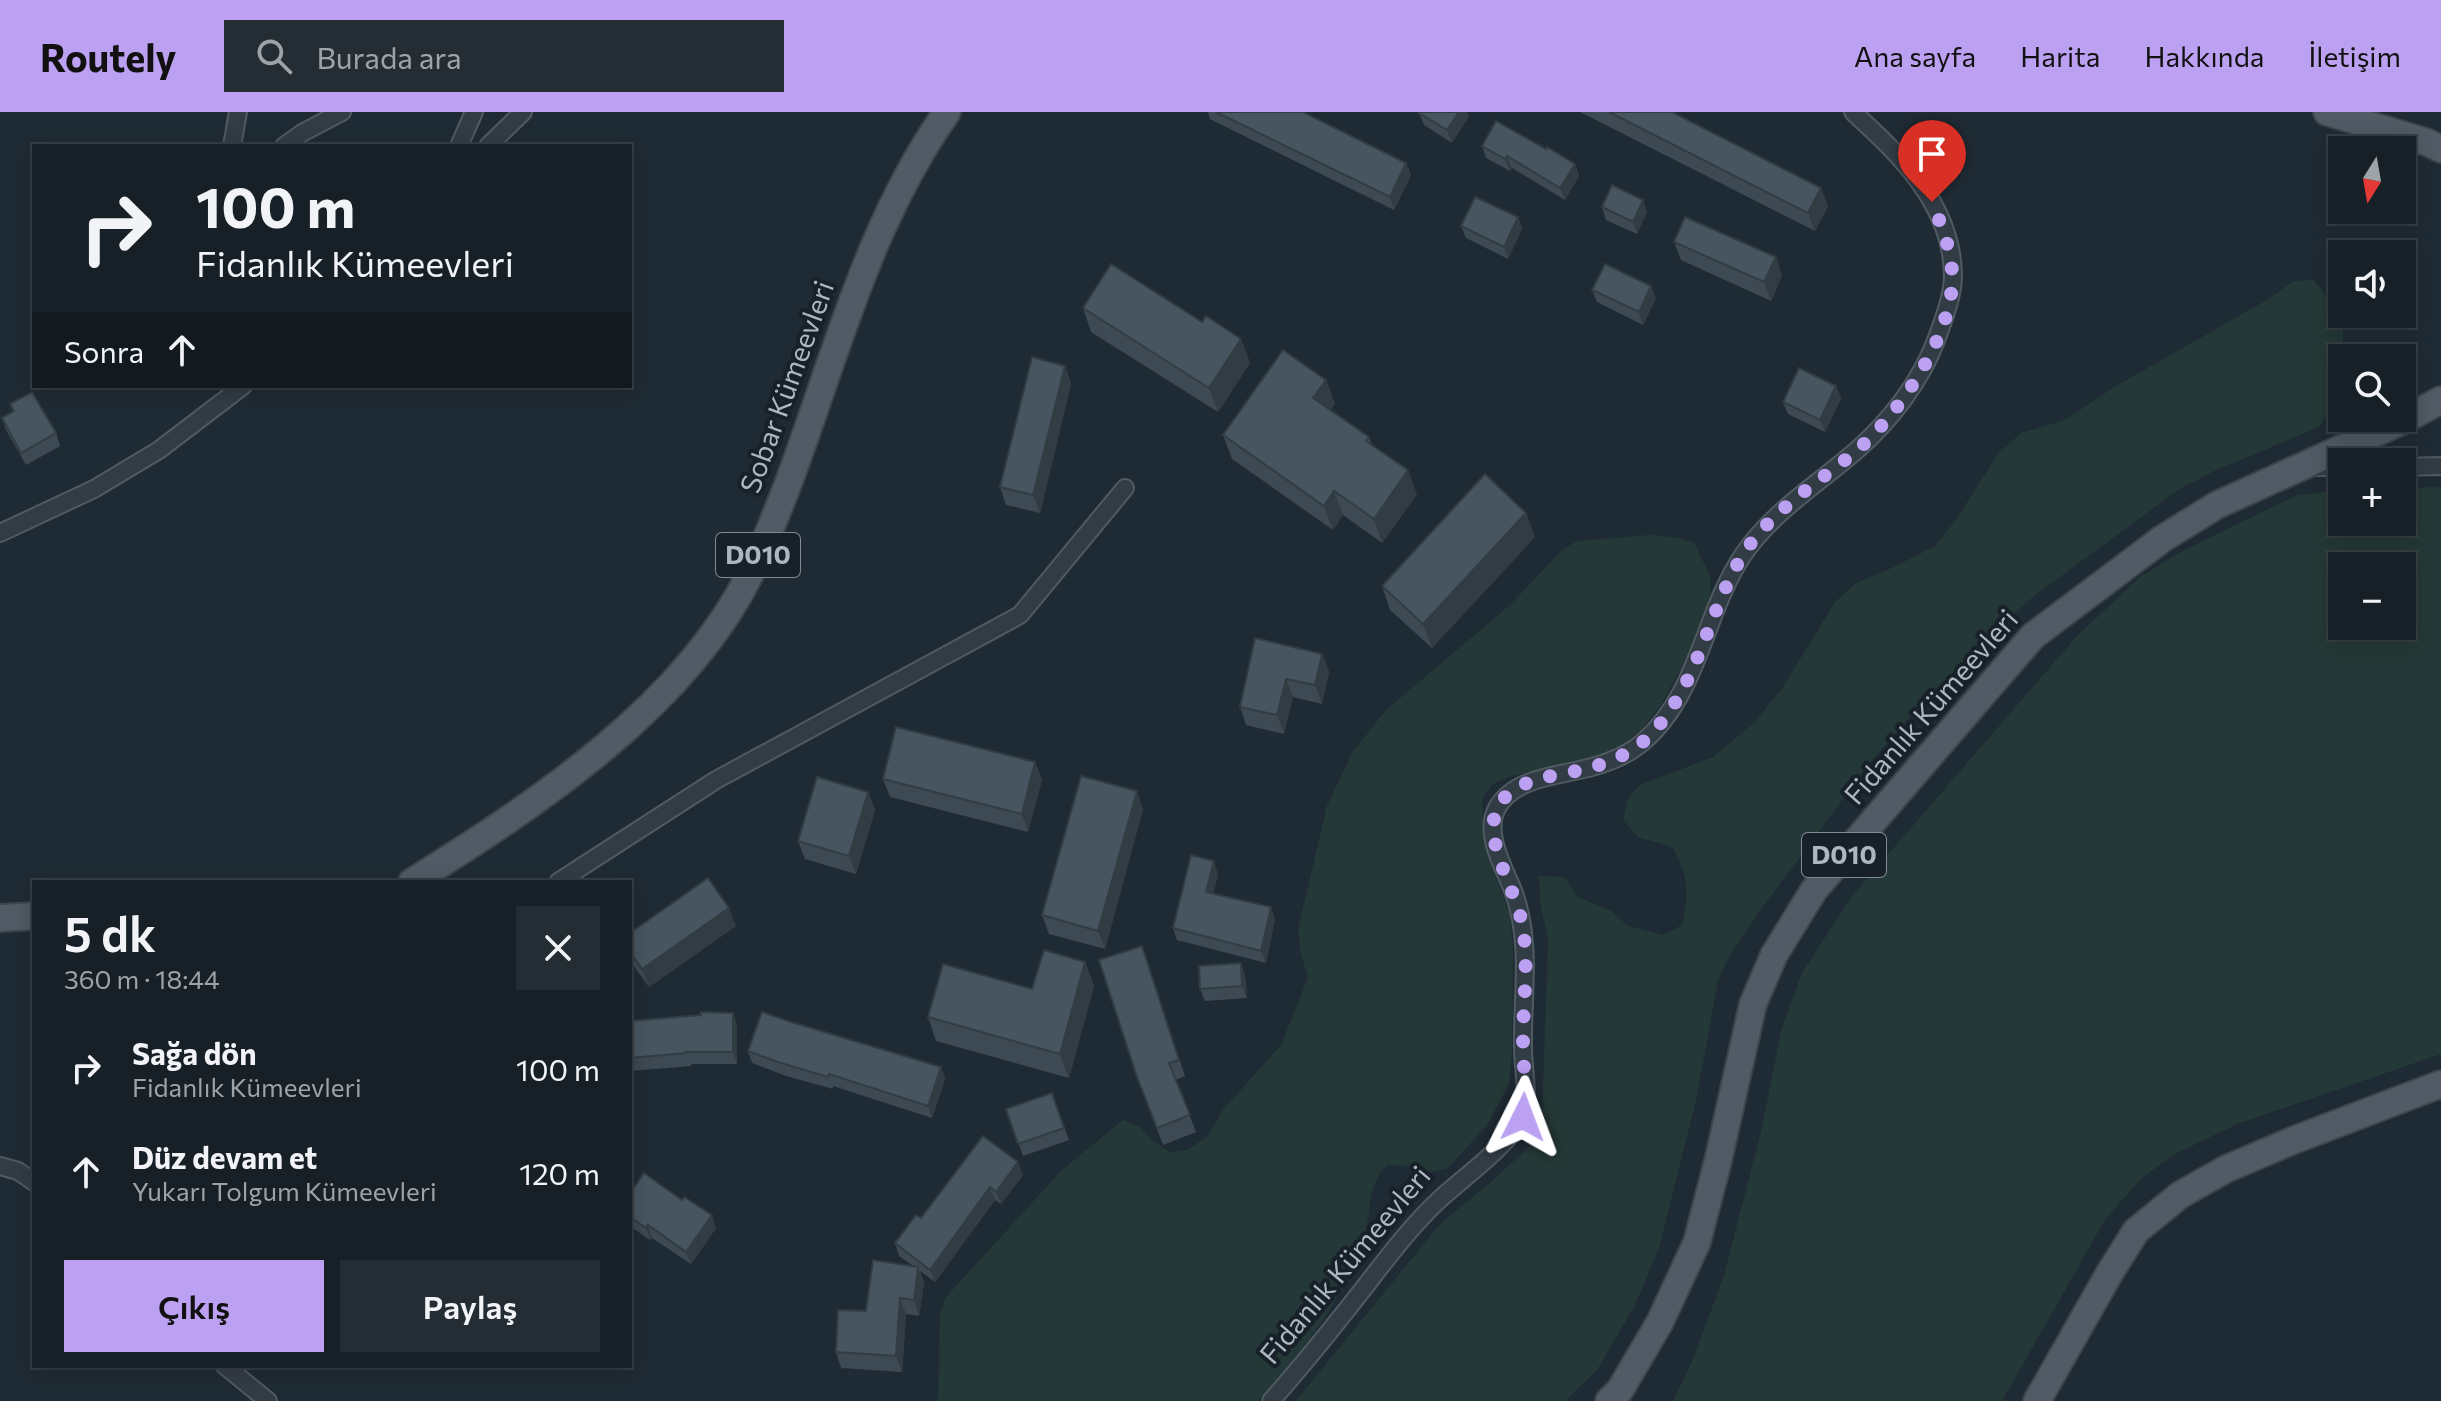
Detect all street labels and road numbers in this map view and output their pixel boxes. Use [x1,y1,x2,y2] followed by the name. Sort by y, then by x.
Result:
[732,276,840,497] street label: Sobar Kümeevleri
[716,533,800,577] road number: D010
[1836,602,2024,811] street label: Fidanlık Kümeevleri
[1802,833,1886,877] road number: D010
[1252,1159,1437,1370] street label: Fidanlık Kümeevleri

